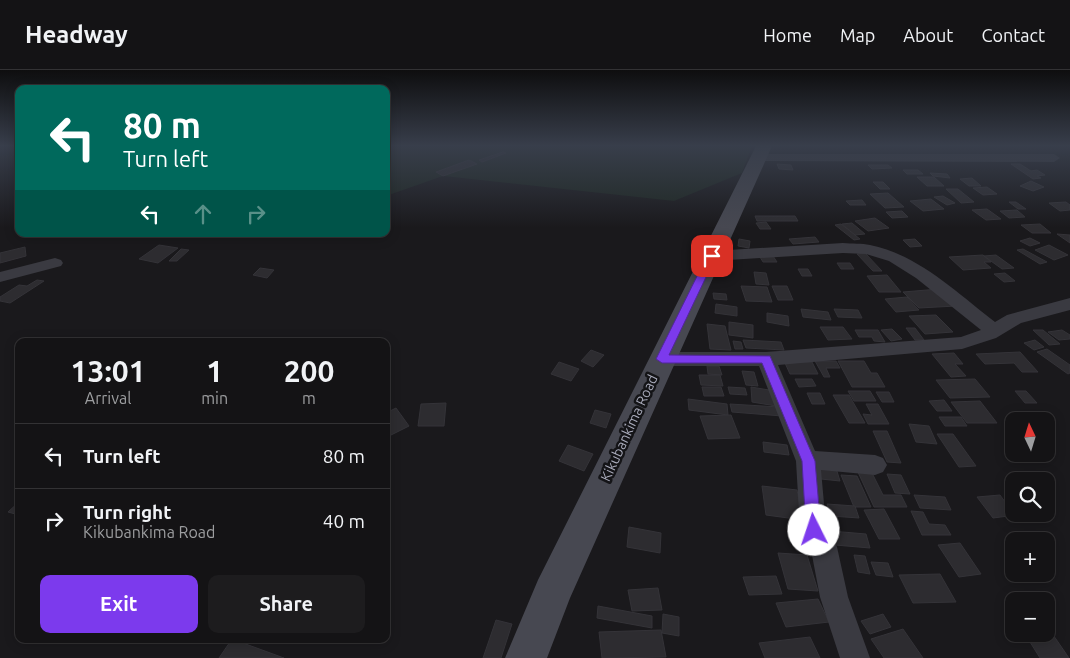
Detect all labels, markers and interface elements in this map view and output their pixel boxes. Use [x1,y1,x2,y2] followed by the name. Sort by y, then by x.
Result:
[25,21,128,48] text: Headway
[763,25,812,45] text: Home
[840,25,875,45] text: Map
[903,25,953,45] text: About
[981,25,1045,45] text: Contact
[40,105,105,170] icon: left
[123,105,201,145] text: 80 m
[123,146,208,171] text: Turn left
[136,200,164,228] icon: left
[189,200,217,228] icon: ahead
[242,200,270,228] icon: right
[691,235,733,277] pin
[698,242,726,270] icon: arrive
[71,354,146,388] text: 13:01
[206,354,223,388] text: 1
[284,354,334,388] text: 200
[597,372,661,484] street label: Kikubankima Road
[85,389,131,407] text: Arrival
[201,389,228,407] text: min
[302,389,316,407] text: m
[1005,412,1055,462] north arrow
[1005,412,1055,642] map controls
[40,442,68,470] icon: left
[83,445,161,467] text: Turn left
[323,445,365,467] text: 80 m
[1005,472,1055,522] button: search
[83,501,171,523] text: Turn right
[787,503,839,555] position arrow
[40,507,68,535] icon: right
[323,510,365,532] text: 40 m
[83,523,215,541] text: Kikubankima Road
[1005,532,1055,582] button: +
[40,575,198,633] button: Exit
[208,575,365,633] button: Share
[1005,592,1055,642] button: −

